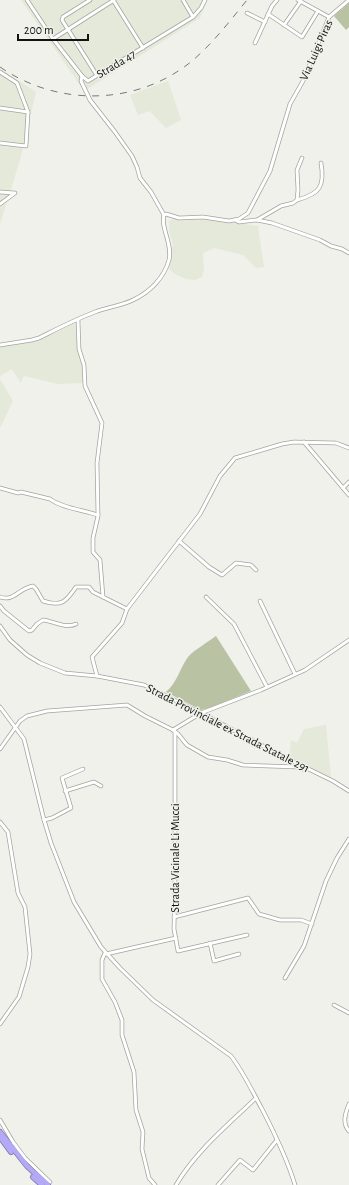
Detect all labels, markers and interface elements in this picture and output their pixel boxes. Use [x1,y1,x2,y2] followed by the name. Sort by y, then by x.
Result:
[18,16,88,42] scale bar
[297,18,335,82] street label: Via Luigi Piras
[24,24,54,36] text: 200 m
[94,48,138,80] street label: Strada 47
[145,682,311,774] street label: Strada Provinciale ex Strada Statale 291
[169,803,181,913] street label: Strada Vicinale Li Mucci

